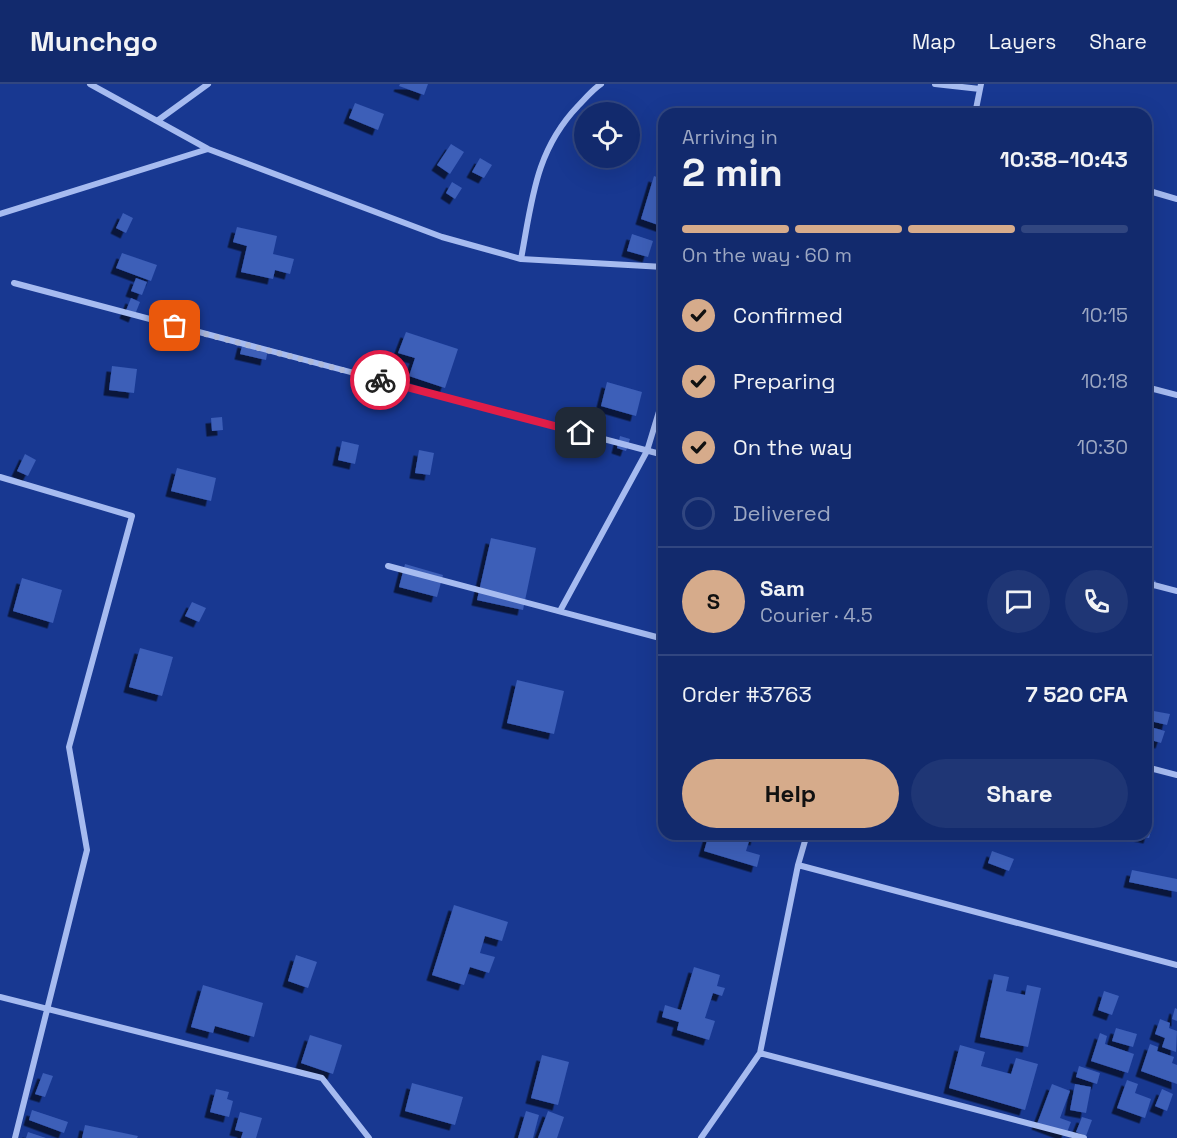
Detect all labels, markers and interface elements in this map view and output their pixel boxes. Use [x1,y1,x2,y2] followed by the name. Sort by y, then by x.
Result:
[30,23,158,59] text: Munchgo
[912,28,956,55] text: Map
[989,28,1056,55] text: Layers
[1089,28,1147,55] text: Share
[574,102,640,168] map controls
[574,102,640,168] button: locate
[682,124,778,150] text: Arriving in
[1000,145,1128,173] text: 10:38–10:43
[682,148,783,197] text: 2 min
[682,242,852,268] text: On the way · 60 m
[682,299,715,332] icon: check
[149,300,200,351] pin
[733,301,843,329] text: Confirmed
[1081,302,1128,328] text: 10:15
[158,309,191,342] icon: bag
[350,350,410,410] courier
[364,364,397,397] icon: bike
[682,365,715,398] icon: check
[733,367,835,395] text: Preparing
[1081,368,1128,394] text: 10:18
[555,407,606,458] pin
[564,416,597,449] icon: home
[682,431,715,464] icon: check
[733,433,852,461] text: On the way
[1077,434,1128,460] text: 10:30
[733,499,831,527] text: Delivered
[987,570,1050,633] button: chat
[1065,570,1128,633] button: phone
[760,574,805,602] text: Sam
[707,587,720,615] text: S
[760,602,873,628] text: Courier · 4.5
[682,680,812,708] text: Order #3763
[1025,680,1128,708] text: 7 520 CFA
[682,759,899,828] button: Help
[911,759,1128,828] button: Share

